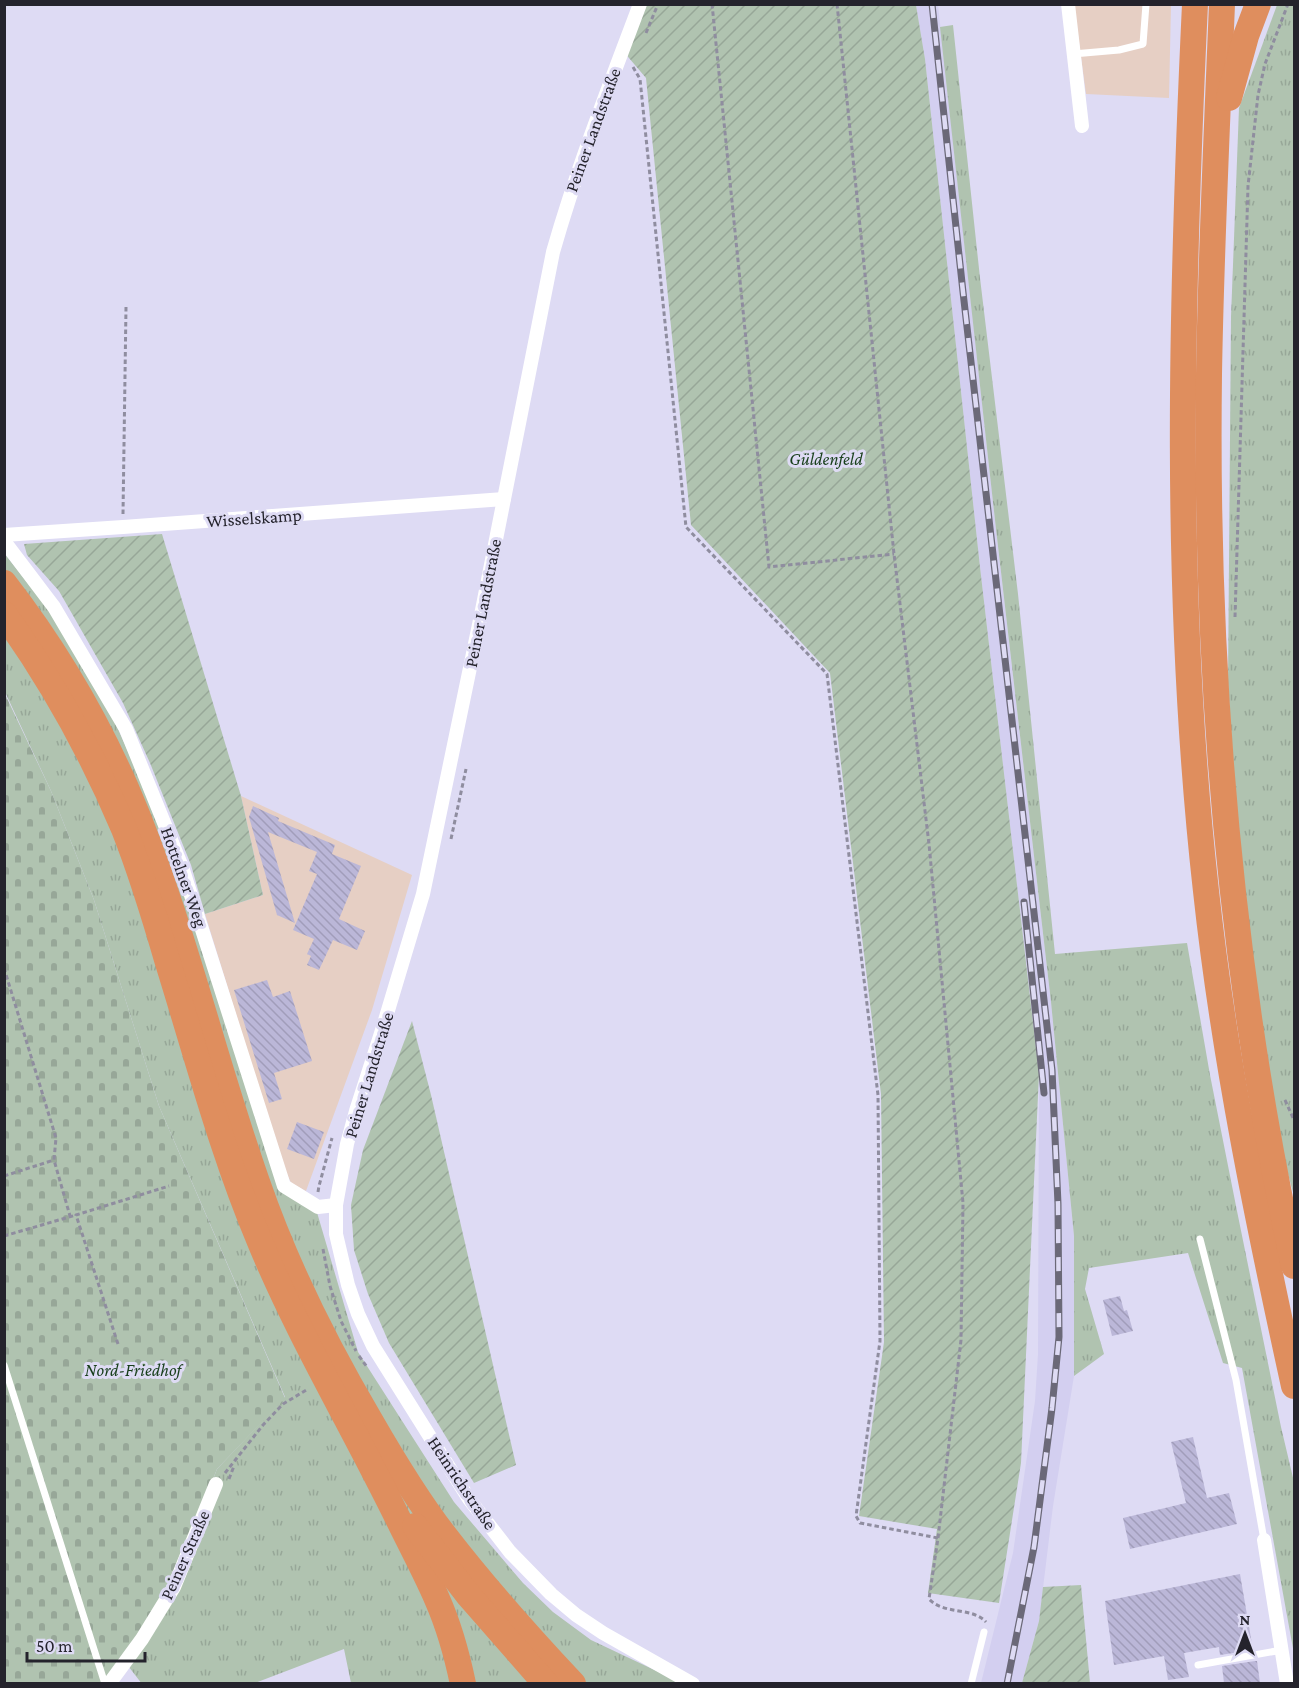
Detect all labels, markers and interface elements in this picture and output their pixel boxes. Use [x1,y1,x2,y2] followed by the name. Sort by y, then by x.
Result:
[561,65,625,195] street label: Peiner Landstraße
[789,449,863,469] park label: Güldenfeld
[206,505,302,531] street label: Wisselskamp
[461,537,505,669] street label: Peiner Landstraße
[157,824,211,930] street label: Hottelner Weg
[340,1010,398,1140] street label: Peiner Landstraße
[85,1360,184,1380] park label: Nord-Friedhof
[424,1433,500,1533] street label: Heinrichstraße
[156,1507,214,1603] street label: Peiner Straße
[1215,1604,1275,1664] north arrow
[1240,1611,1251,1628] text: N
[27,1625,146,1663] scale bar
[36,1636,73,1656] text: 50 m

